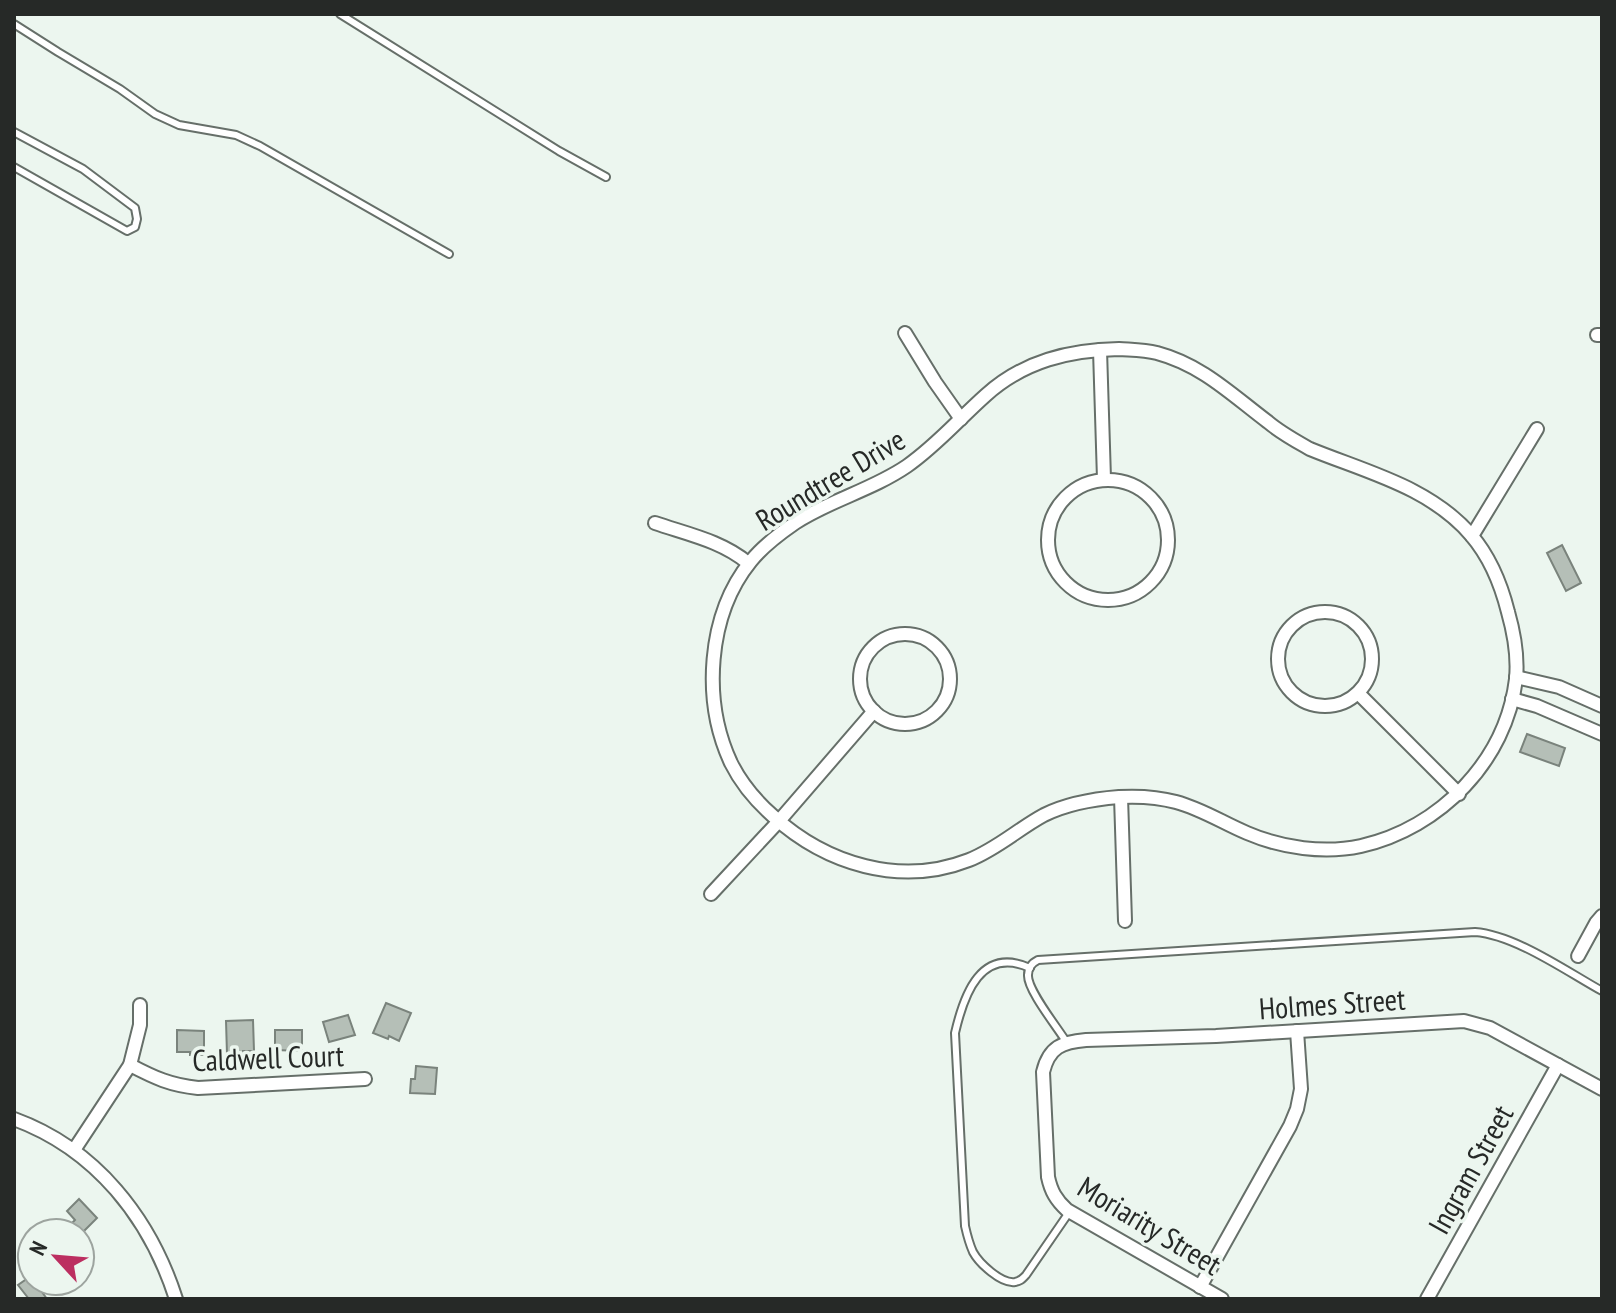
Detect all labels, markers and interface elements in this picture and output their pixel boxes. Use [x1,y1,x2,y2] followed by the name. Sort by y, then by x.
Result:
[748,419,912,539] street label: Roundtree Drive
[1258,978,1407,1028] street label: Holmes Street
[192,1035,345,1079] street label: Caldwell Court
[1419,1097,1522,1240] street label: Ingram Street
[1071,1167,1229,1283] street label: Moriarity Street
[16,1217,96,1297] north arrow
[23,1237,53,1260] text: N

